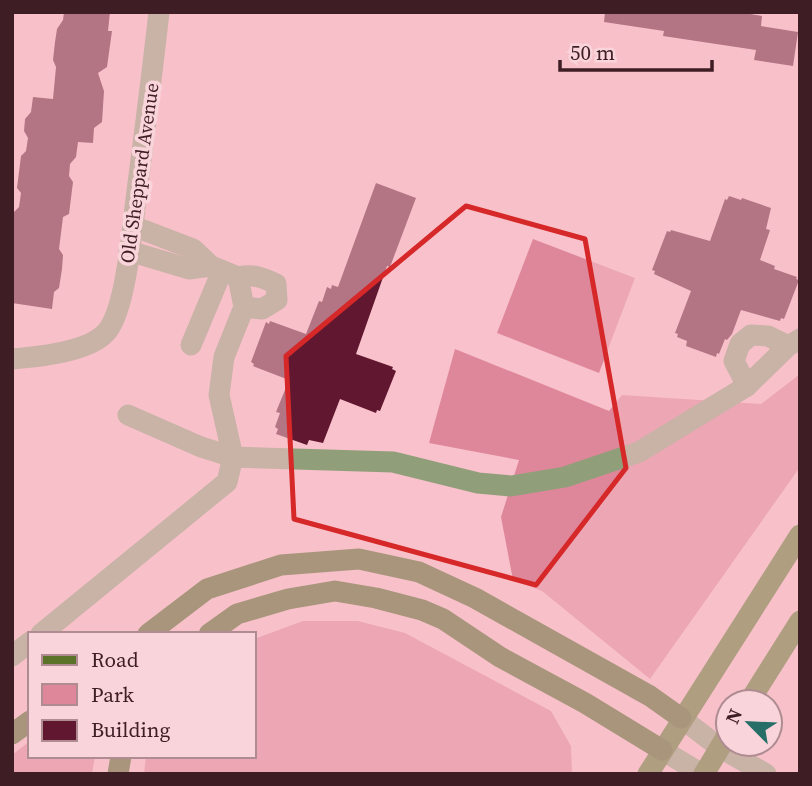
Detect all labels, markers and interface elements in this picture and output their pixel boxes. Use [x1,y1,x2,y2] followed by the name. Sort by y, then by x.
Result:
[560,28,712,72] scale bar
[570,38,615,67] text: 50 m
[113,81,165,265] street label: Old Sheppard Avenue
[28,632,256,758] legend
[91,645,139,674] text: Road
[91,680,135,709] text: Park
[714,688,784,758] north arrow
[719,704,748,728] text: N
[91,715,170,744] text: Building

